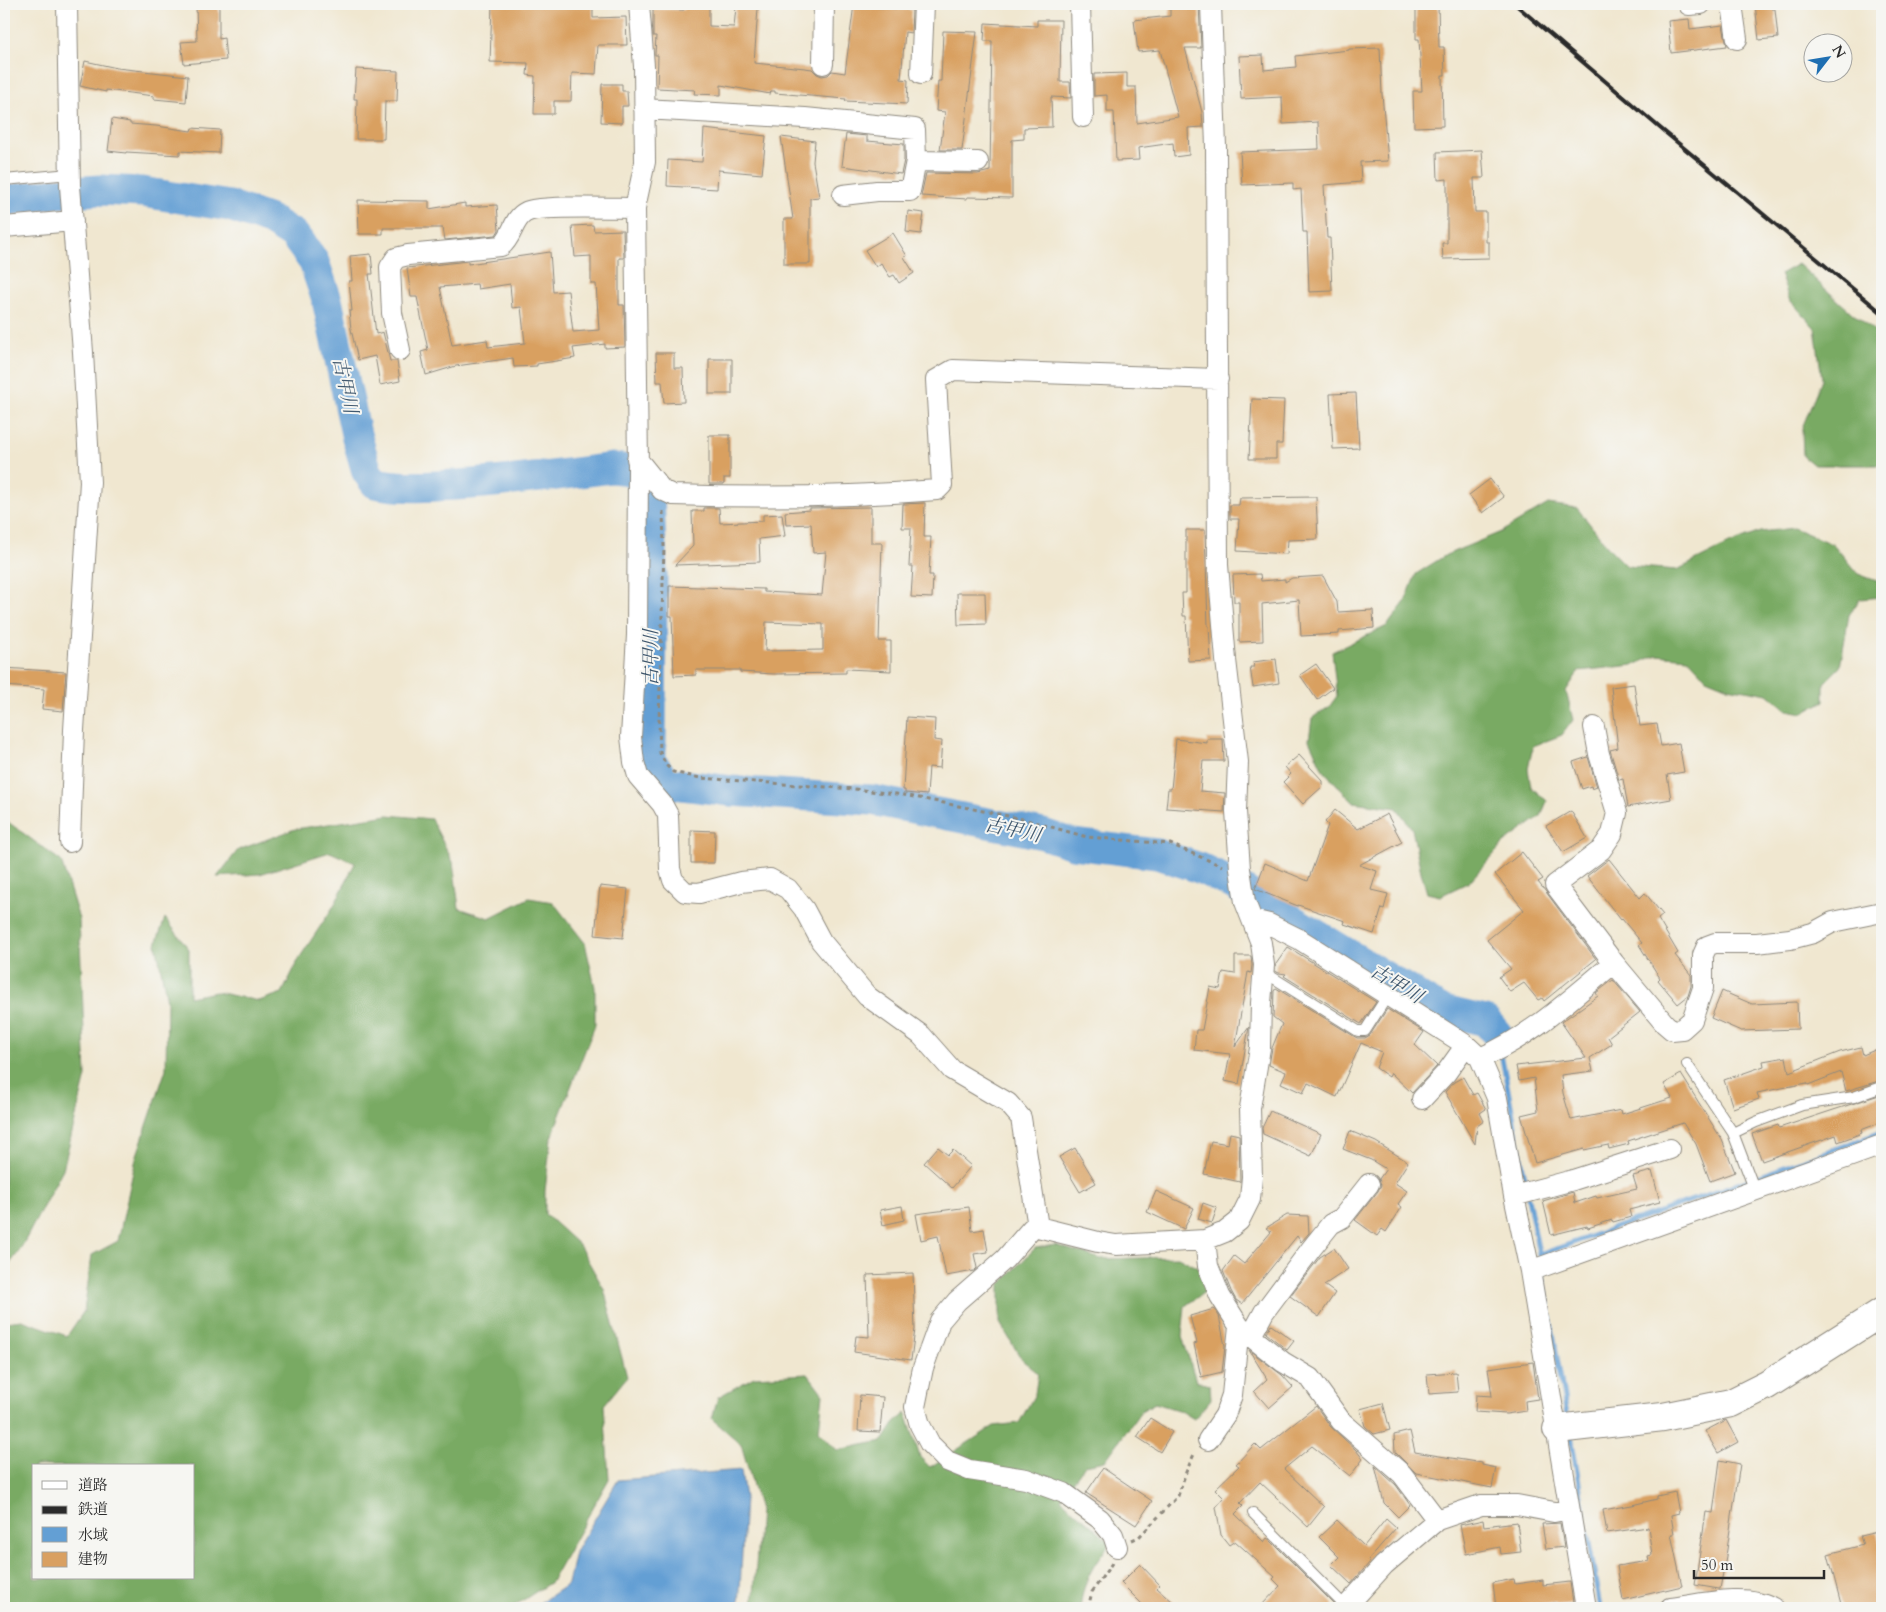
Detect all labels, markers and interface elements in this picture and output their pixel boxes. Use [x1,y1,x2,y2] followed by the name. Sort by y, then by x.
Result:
[1804,32,1854,82] north arrow
[1827,41,1850,62] text: N
[326,355,364,418] water label: 古甲川
[638,628,664,687] water label: 古甲川
[982,811,1045,849] water label: 古甲川
[1365,958,1429,1011] water label: 古甲川
[32,1464,195,1580] legend
[78,1475,108,1495] text: 道路
[78,1499,108,1519] text: 鉄道
[78,1525,108,1545] text: 水域
[1694,1547,1824,1579] scale bar
[78,1549,108,1569] text: 建物
[1701,1555,1733,1575] text: 50 m

